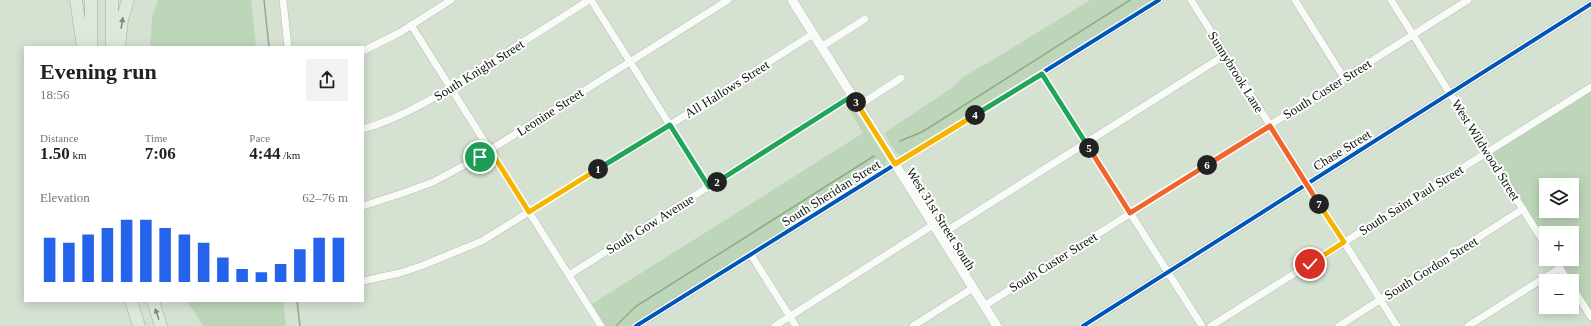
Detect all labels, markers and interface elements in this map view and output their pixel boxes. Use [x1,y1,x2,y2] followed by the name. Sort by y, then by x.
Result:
[119,17,125,29] one-way arrow
[1205,29,1267,116] street label: Sunnybrook Lane
[431,36,527,104] street label: South Knight Street
[1280,56,1374,122] street label: South Custer Street
[682,57,772,121] street label: All Hallows Street
[40,59,157,84] text: Evening run
[306,59,348,101] button: share
[514,85,586,139] street label: Leonine Street
[40,87,70,102] text: 18:56
[846,92,866,112] pin: 3
[853,96,859,108] text: 3
[1449,97,1523,204] street label: West Wildwood Street
[965,105,985,125] pin: 4
[972,109,978,121] text: 4
[1310,126,1374,174] street label: Chase Street
[40,132,78,144] text: Distance
[145,132,167,144] text: Time
[249,132,270,144] text: Pace
[1079,138,1099,158] pin: 5
[463,140,497,174] pin
[1086,142,1092,154] text: 5
[40,144,70,163] text: 1.50
[145,144,176,163] text: 7:06
[249,144,281,163] text: 4:44
[469,146,491,168] icon: arrive
[70,149,87,161] text: km
[281,149,300,161] text: /km
[1197,155,1217,175] pin: 6
[779,156,883,229] street label: South Sheridan Street
[588,159,608,179] pin: 1
[1204,159,1210,171] text: 6
[1356,162,1466,238] street label: South Saint Paul Street
[595,163,601,175] text: 1
[903,165,979,273] street label: West 31st Street South
[707,172,727,192] pin: 2
[714,176,720,188] text: 2
[1539,178,1579,314] map controls
[1539,178,1579,218] button: layers
[40,190,90,205] text: Elevation
[302,190,348,205] text: 62–76 m
[603,191,697,257] street label: South Gow Avenue
[1309,194,1329,214] pin: 7
[1316,198,1322,210] text: 7
[1539,226,1579,266] button: +
[1006,229,1100,295] street label: South Custer Street
[1382,233,1481,303] street label: South Gordon Street
[1293,247,1327,281] pin
[1299,253,1321,275] icon: check
[1539,274,1579,314] button: −
[154,307,160,319] one-way arrow

